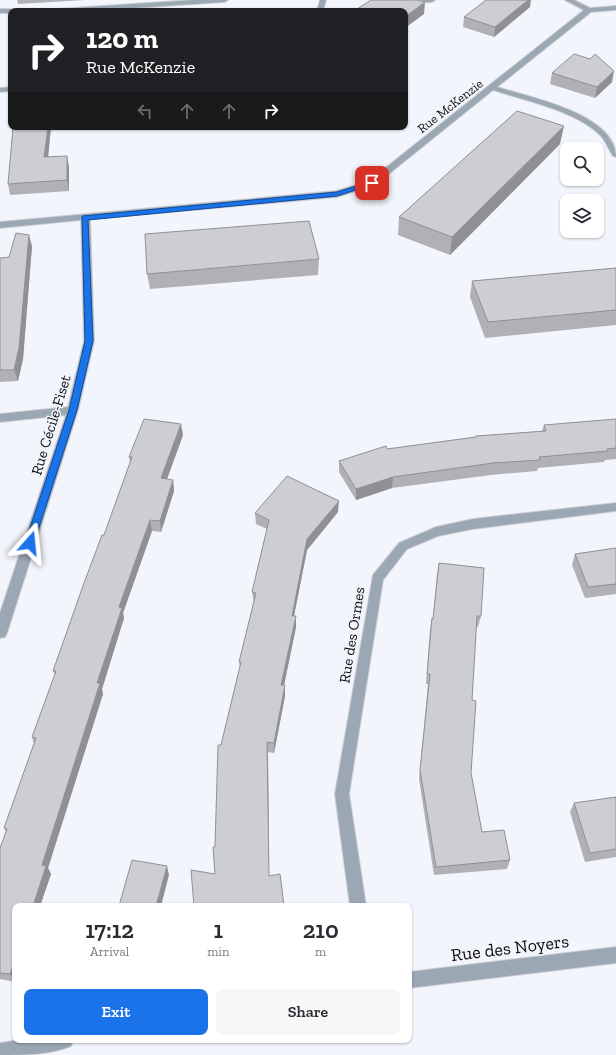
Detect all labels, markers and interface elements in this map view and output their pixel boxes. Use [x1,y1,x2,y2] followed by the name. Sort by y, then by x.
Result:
[86,22,158,55] text: 120 m
[20,24,72,76] icon: right
[86,56,195,78] text: Rue McKenzie
[414,76,486,136] street label: Rue McKenzie
[134,100,156,122] icon: left
[176,100,198,122] icon: ahead
[218,100,240,122] icon: ahead
[260,100,282,122] icon: right
[560,142,604,238] map controls
[560,142,604,186] button: search
[355,166,389,200] pin
[361,172,383,194] icon: arrive
[560,194,604,238] button: layers
[27,372,75,477] street label: Rue Cécile-Fiset
[9,522,51,564] position arrow
[336,586,368,684] street label: Rue des Ormes
[85,915,134,944] text: 17:12
[214,915,223,944] text: 1
[303,915,339,944] text: 210
[450,930,570,966] street label: Rue des Noyers
[90,944,129,959] text: Arrival
[207,944,229,959] text: min
[315,944,326,959] text: m
[24,989,208,1035] button: Exit
[216,989,400,1035] button: Share

